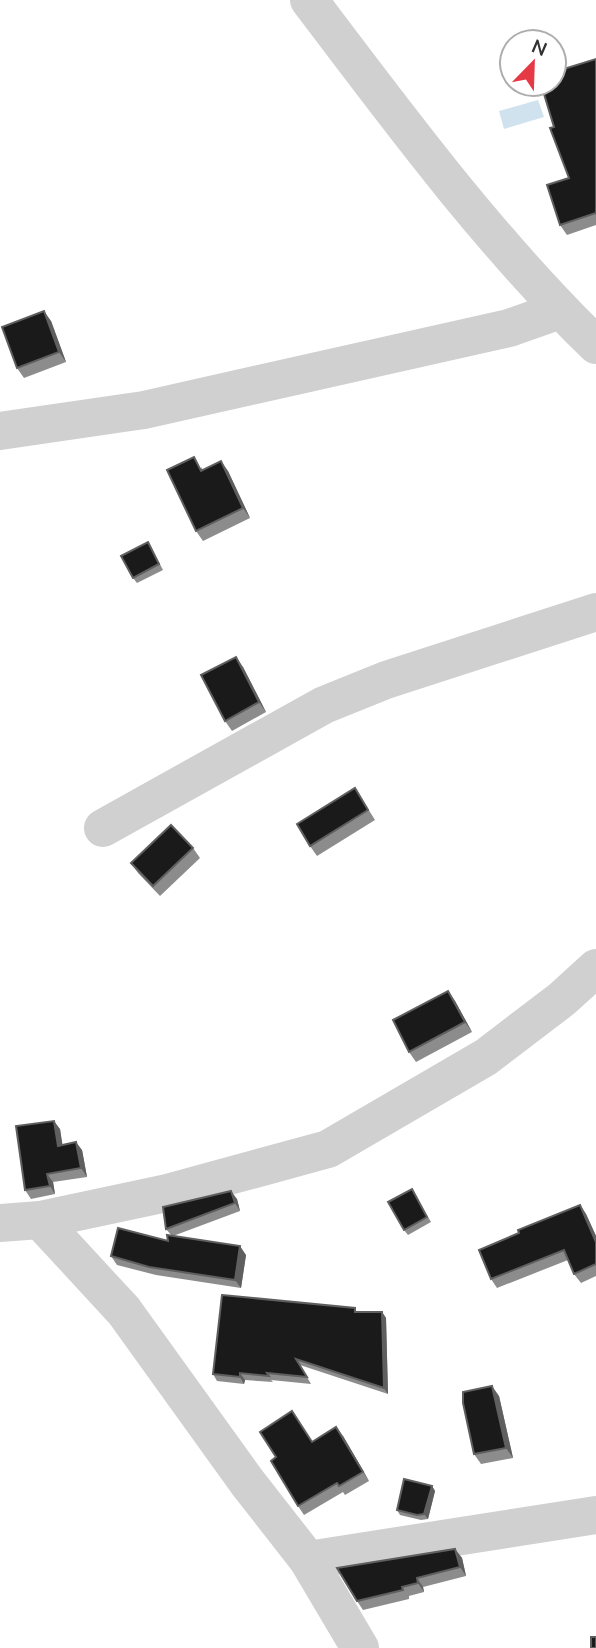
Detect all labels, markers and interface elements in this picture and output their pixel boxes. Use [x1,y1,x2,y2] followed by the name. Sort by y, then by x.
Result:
[498,28,568,98] north arrow
[528,34,551,63] text: N

